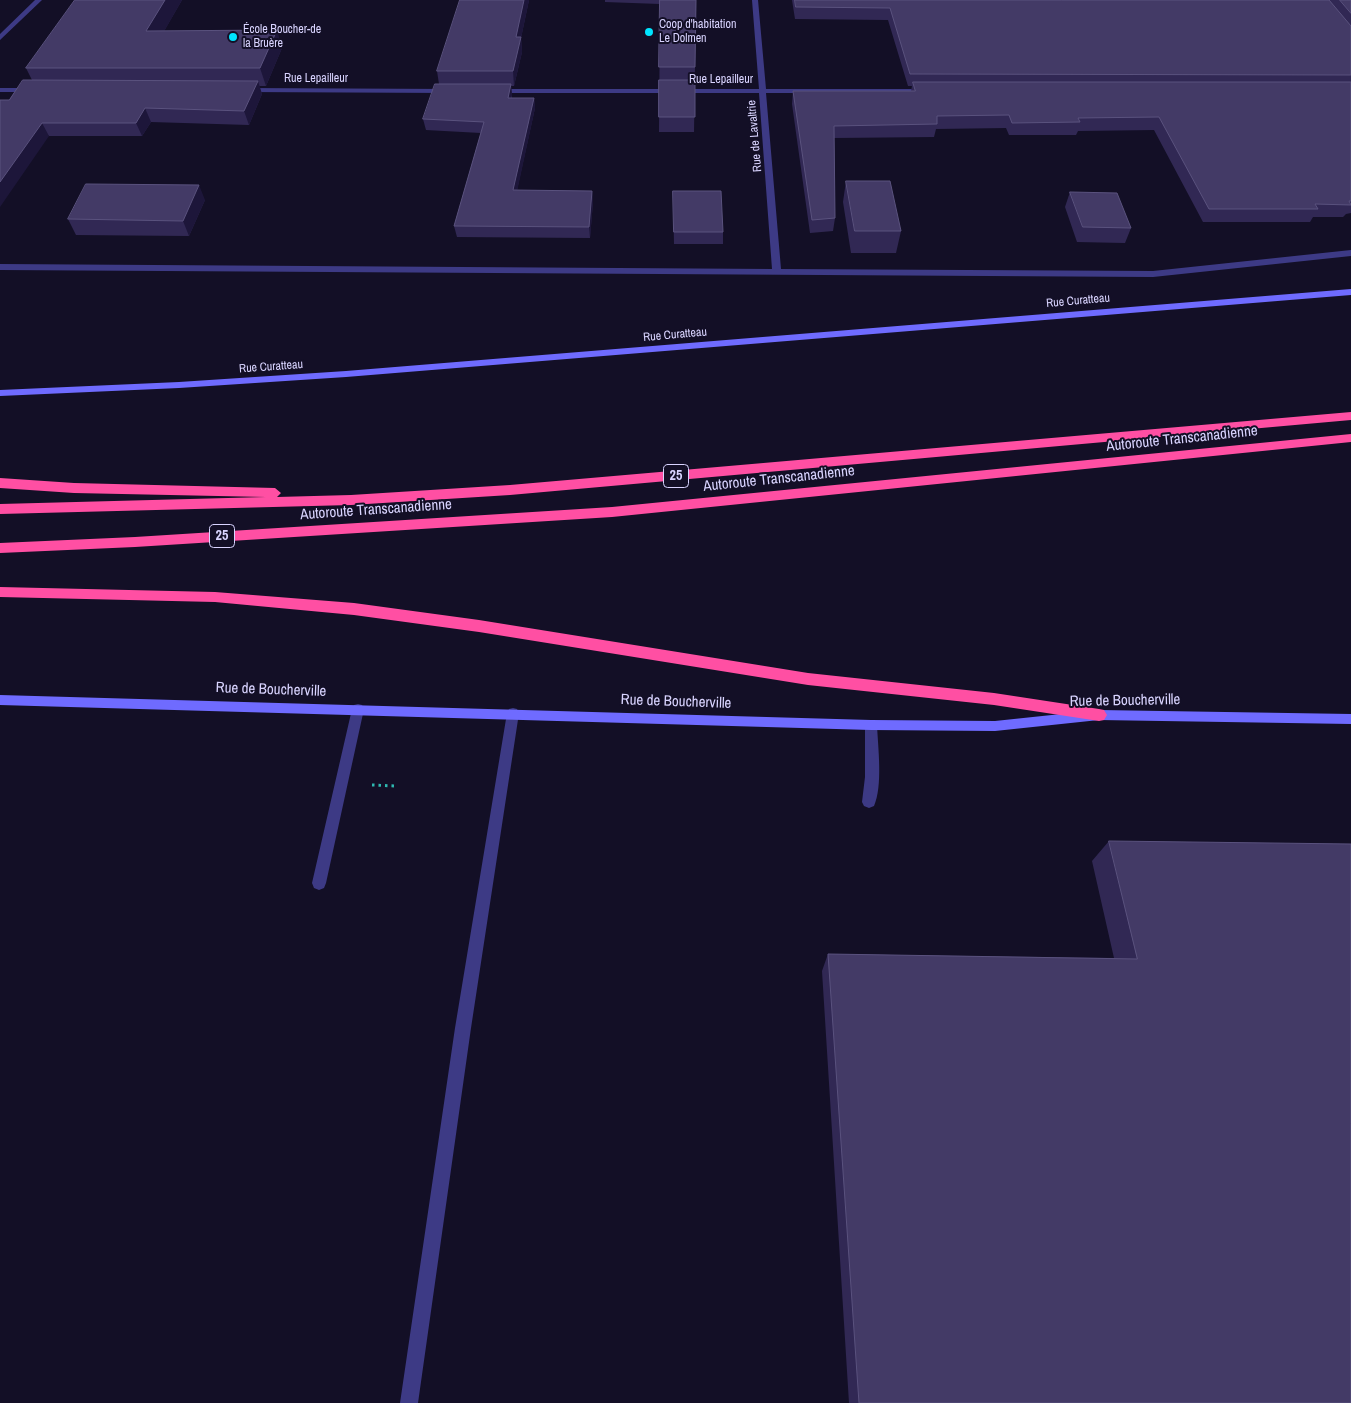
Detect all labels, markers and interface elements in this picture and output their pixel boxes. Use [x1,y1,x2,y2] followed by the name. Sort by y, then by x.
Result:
[659,18,736,46] place label: Coop d'habitation Le Dolmen
[243,23,321,51] place label: École Boucher-de la Bruère
[643,26,655,38] marker: Coop d'habitation Le Dolmen
[227,31,239,43] marker: École Boucher-de la Bruère
[284,72,348,86] street label: Rue Lepailleur
[689,73,753,87] street label: Rue Lepailleur
[745,99,765,173] street label: Rue de Lavaltrie
[1045,291,1111,311] street label: Rue Curatteau
[642,325,708,345] street label: Rue Curatteau
[239,358,303,376] street label: Rue Curatteau
[1105,422,1259,456] street label: Autoroute Transcanadienne
[702,462,856,496] street label: Autoroute Transcanadienne
[664,464,688,488] road number: 25
[300,496,452,524] street label: Autoroute Transcanadienne
[210,524,234,548] road number: 25
[215,679,327,701] street label: Rue de Boucherville
[620,691,732,713] street label: Rue de Boucherville
[1069,691,1181,711] street label: Rue de Boucherville

